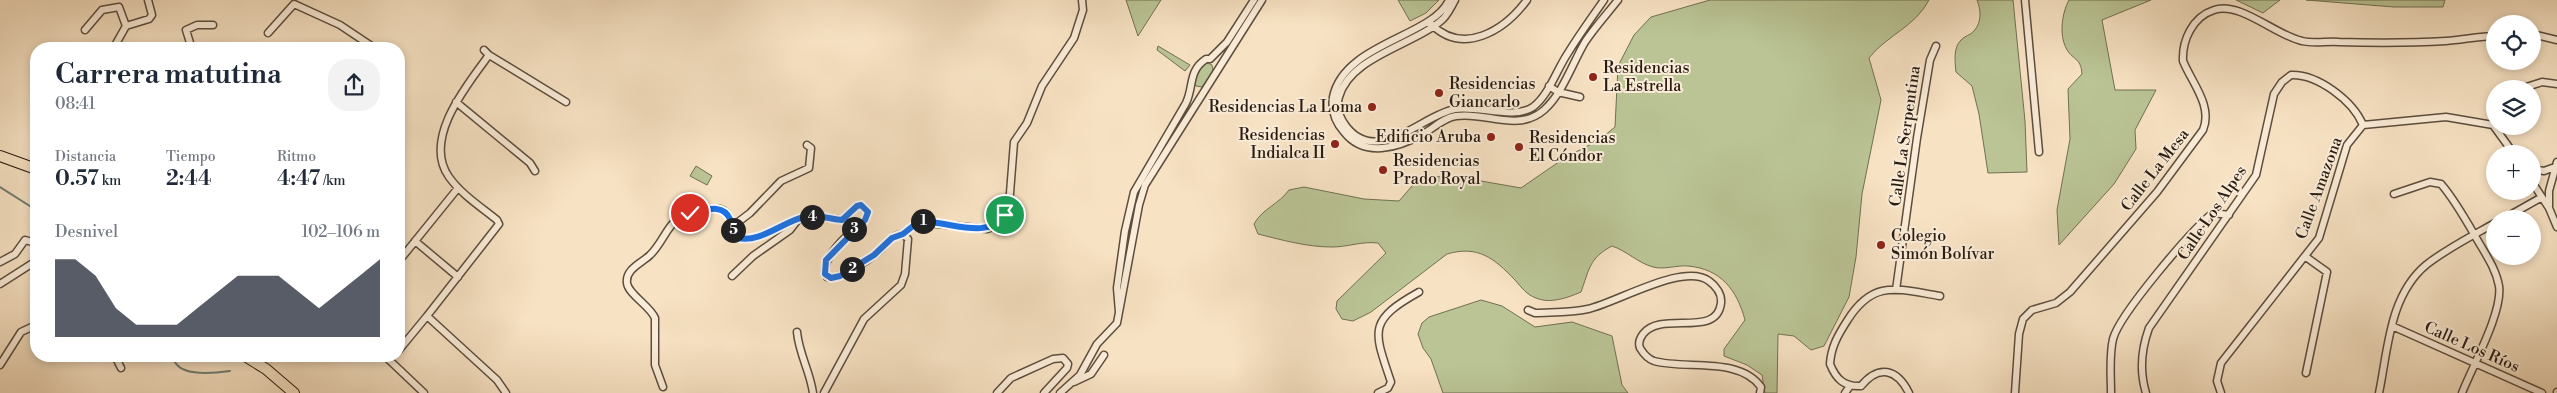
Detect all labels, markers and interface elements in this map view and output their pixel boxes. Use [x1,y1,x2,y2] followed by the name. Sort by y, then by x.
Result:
[2486,15,2541,265] map controls
[2486,15,2541,70] button: locate
[55,57,282,92] text: Carrera matutina
[1603,58,1689,96] place label: Residencias La Estrella
[328,59,380,111] button: share
[1885,63,1925,208] street label: Calle La Serpentina
[1587,71,1599,83] marker: Residencias La Estrella
[1449,74,1535,112] place label: Residencias Giancarlo
[2486,80,2541,135] button: layers
[1433,87,1445,99] marker: Residencias Giancarlo
[55,94,95,114] text: 08:41
[1209,97,1363,117] place label: Residencias La Loma
[1366,101,1378,113] marker: Residencias La Loma
[2117,124,2194,215] street label: Calle La Mesa
[1239,125,1325,163] place label: Residencias Indialca II
[1375,127,1482,147] place label: Edificio Aruba
[1529,128,1615,166] place label: Residencias El Cóndor
[1485,131,1497,143] marker: Edificio Aruba
[2291,133,2347,242] street label: Calle Amazona
[1329,138,1341,150] marker: Residencias Indialca II
[1513,141,1525,153] marker: Residencias El Cóndor
[2486,145,2541,200] button: +
[55,148,116,166] text: Distancia
[166,148,216,166] text: Tiempo
[277,148,316,166] text: Ritmo
[1393,151,1481,189] place label: Residencias Prado Royal
[2173,162,2251,264] street label: Calle Los Alpes
[1377,164,1389,176] marker: Residencias Prado Royal
[55,166,99,192] text: 0.57
[166,166,212,192] text: 2:44
[277,166,320,192] text: 4:47
[99,172,121,190] text: km
[320,172,346,190] text: /km
[669,192,711,234] pin
[984,194,1026,236] pin
[676,199,704,227] icon: check
[991,201,1019,229] icon: arrive
[800,204,824,230] pin: 4
[808,208,817,226] text: 4
[910,208,936,234] pin: 1
[2486,210,2541,265] button: −
[920,212,927,230] text: 1
[842,216,866,242] pin: 3
[720,218,746,242] pin: 5
[850,220,859,238] text: 3
[729,221,738,239] text: 5
[55,222,118,242] text: Desnivel
[302,222,380,242] text: 102–106 m
[1891,226,1995,264] place label: Colegio Simón Bolívar
[1875,239,1887,251] marker: Colegio Simón Bolívar
[840,256,864,282] pin: 2
[848,260,857,278] text: 2
[2421,317,2523,377] street label: Calle Los Ríos

